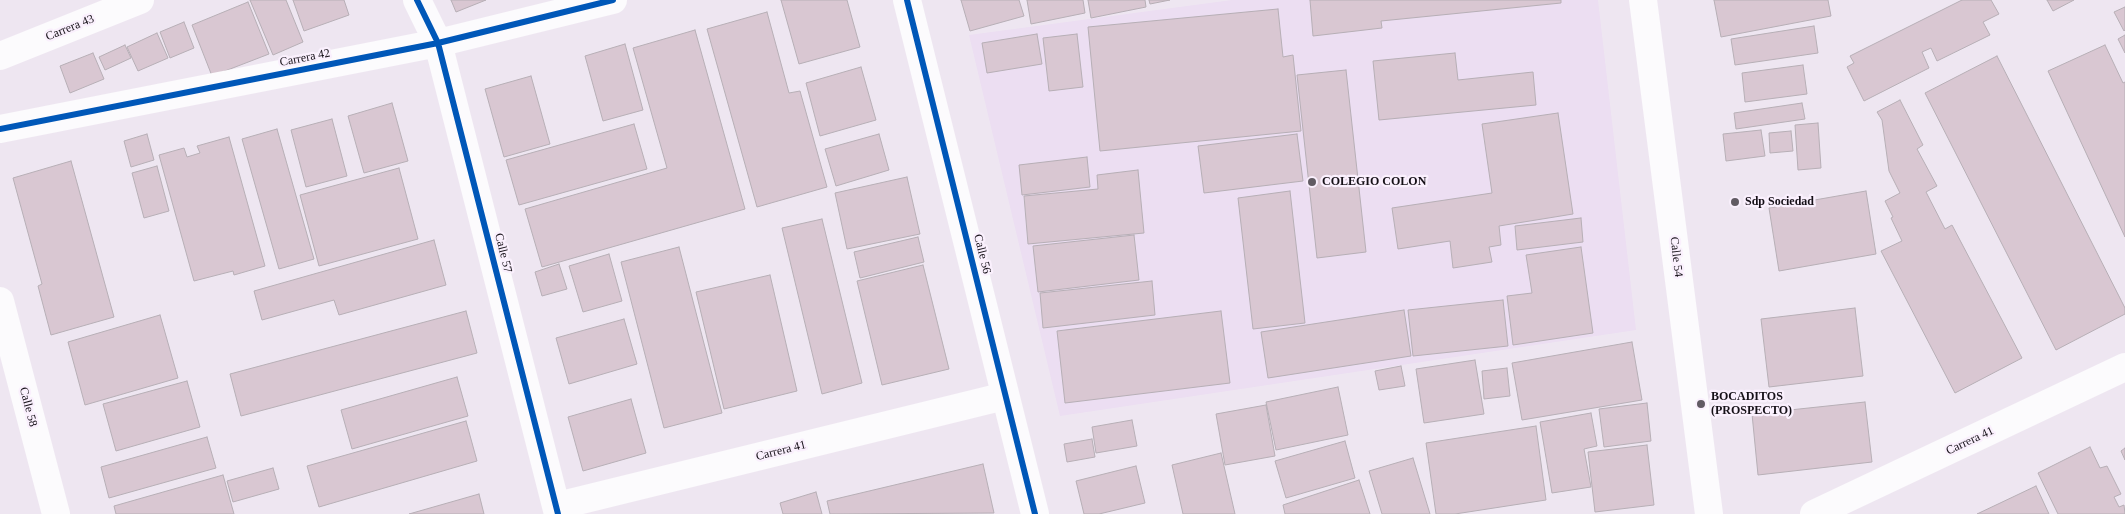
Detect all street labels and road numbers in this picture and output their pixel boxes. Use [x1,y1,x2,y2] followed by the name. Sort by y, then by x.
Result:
[44,12,96,44] street label: Carrera 43
[279,46,331,70] street label: Carrera 42
[491,232,515,274] street label: Calle 57
[970,233,994,275] street label: Calle 56
[1666,236,1686,278] street label: Calle 54
[16,386,40,428] street label: Calle 58
[1944,424,1996,458] street label: Carrera 41
[755,438,807,464] street label: Carrera 41

